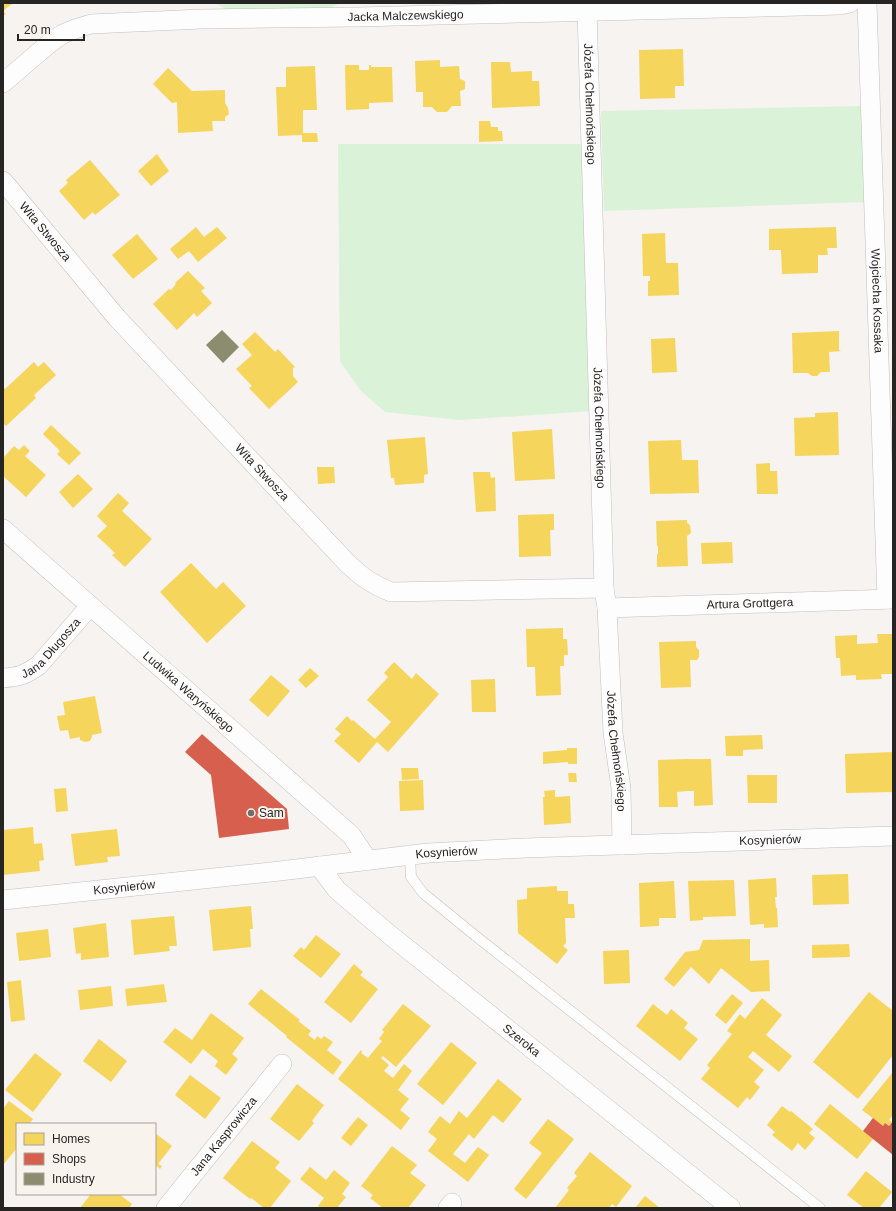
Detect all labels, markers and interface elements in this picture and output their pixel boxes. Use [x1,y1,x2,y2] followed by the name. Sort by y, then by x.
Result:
[347,7,464,24] street label: Jacka Malczewskiego
[18,16,84,42] scale bar
[24,23,51,37] text: 20 m
[581,43,599,165] street label: Józefa Chełmońskiego
[17,199,74,264] street label: Wita Stwosza
[868,248,886,354] street label: Wojciecha Kossaka
[591,367,608,489] street label: Józefa Chełmońskiego
[232,441,292,504] street label: Wita Stwosza
[706,595,794,612] street label: Artura Grottgera
[19,615,84,681] street label: Jana Długosza
[140,648,237,736] street label: Ludwika Waryńskiego
[604,690,628,812] street label: Józefa Chełmońskiego
[259,806,284,820] place label: Sam
[246,808,256,818] marker: Sam
[739,832,802,848] street label: Kosynierów
[415,843,478,861] street label: Kosynierów
[93,877,156,897] street label: Kosynierów
[500,1021,543,1060] street label: Szeroka
[188,1094,260,1179] street label: Jana Kasprowicza
[16,1123,156,1195] legend
[52,1132,90,1146] text: Homes
[52,1152,86,1166] text: Shops
[52,1172,95,1186] text: Industry

